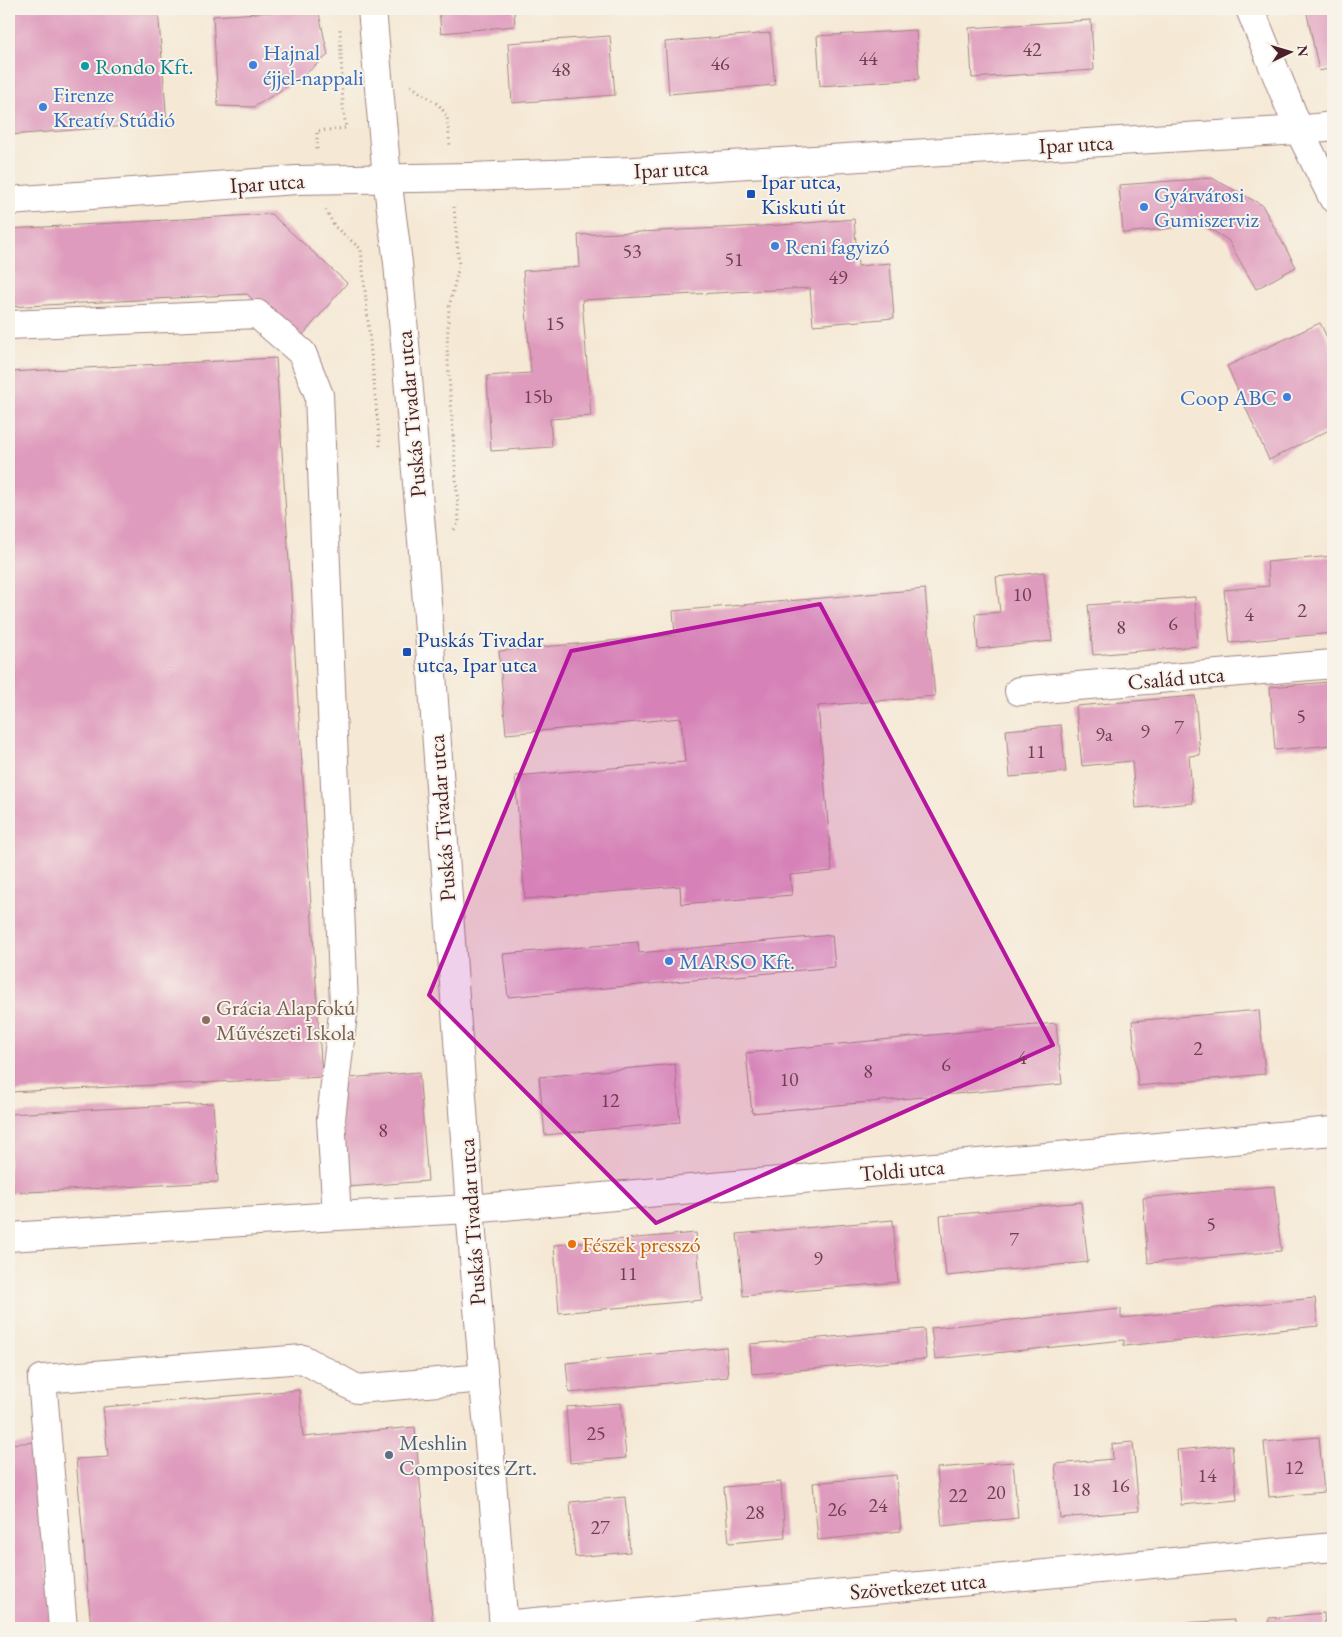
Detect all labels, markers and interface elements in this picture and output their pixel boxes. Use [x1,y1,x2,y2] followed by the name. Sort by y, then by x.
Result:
[1264,28,1314,78] north arrow
[1022,36,1042,62] house number: 42
[263,38,364,92] place label: Hajnal éjjel-nappali
[1293,44,1312,58] text: N
[858,45,878,71] house number: 44
[710,50,730,76] house number: 46
[95,52,194,81] place label: Rondo Kft.
[551,56,571,82] house number: 48
[247,59,259,71] marker: Hajnal éjjel-nappali
[79,60,91,72] marker: Rondo Kft.
[53,80,175,134] place label: Firenze Kreatív Stúdió
[37,101,49,113] marker: Firenze Kreatív Stúdió
[1038,128,1114,160] street label: Ipar utca
[633,153,709,185] street label: Ipar utca
[229,166,306,200] street label: Ipar utca
[761,167,846,221] place label: Ipar utca, Kiskuti út
[1154,180,1259,234] place label: Gyárvárosi Gumiszerviz
[745,188,757,200] marker: Ipar utca, Kiskuti út
[1138,201,1150,213] marker: Gyárvárosi Gumiszerviz
[785,232,890,261] place label: Reni fagyizó
[622,238,642,264] house number: 53
[769,240,781,252] marker: Reni fagyizó
[724,246,744,272] house number: 51
[828,264,848,290] house number: 49
[545,310,565,336] house number: 15
[389,329,433,499] street label: Puskás Tivadar utca
[523,383,553,409] house number: 15b
[1180,383,1277,412] place label: Coop ABC
[1281,391,1293,403] marker: Coop ABC
[1012,581,1032,607] house number: 10
[1297,597,1307,623] house number: 2
[1244,601,1254,627] house number: 4
[1168,610,1178,636] house number: 6
[1116,614,1126,640] house number: 8
[417,625,545,679] place label: Puskás Tivadar utca, Ipar utca
[401,646,413,658] marker: Puskás Tivadar utca, Ipar utca
[1126,659,1226,697] street label: Család utca
[1296,703,1306,729] house number: 5
[1174,714,1184,740] house number: 7
[1140,718,1150,744] house number: 9
[1095,721,1113,747] house number: 9a
[422,733,462,902] street label: Puskás Tivadar utca
[1026,738,1046,764] house number: 11
[679,947,795,976] place label: MARSO Kft.
[663,955,675,967] marker: MARSO Kft.
[216,993,356,1047] place label: Grácia Alapfokú Művészeti Iskola
[200,1014,212,1026] marker: Grácia Alapfokú Művészeti Iskola
[1193,1035,1203,1061] house number: 2
[1017,1044,1027,1070] house number: 4
[941,1051,951,1077] house number: 6
[863,1058,873,1084] house number: 8
[779,1066,799,1092] house number: 10
[600,1087,620,1113] house number: 12
[378,1117,388,1143] house number: 8
[452,1137,492,1306] street label: Puskás Tivadar utca
[858,1152,946,1188] street label: Toldi utca
[1206,1211,1216,1237] house number: 5
[1009,1226,1019,1252] house number: 7
[582,1230,701,1259] place label: Fészek presszó
[566,1238,578,1250] marker: Fészek presszó
[813,1245,823,1271] house number: 9
[618,1260,638,1286] house number: 11
[586,1420,606,1446] house number: 25
[399,1428,537,1482] place label: Meshlin Composites Zrt.
[383,1449,395,1461] marker: Meshlin Composites Zrt.
[1284,1454,1304,1480] house number: 12
[1197,1462,1217,1488] house number: 14
[1110,1472,1130,1498] house number: 16
[1071,1476,1091,1502] house number: 18
[986,1479,1006,1505] house number: 20
[948,1482,968,1508] house number: 22
[868,1492,888,1518] house number: 24
[827,1496,847,1522] house number: 26
[745,1499,765,1525] house number: 28
[590,1514,610,1540] house number: 27
[849,1566,988,1606] street label: Szövetkezet utca

